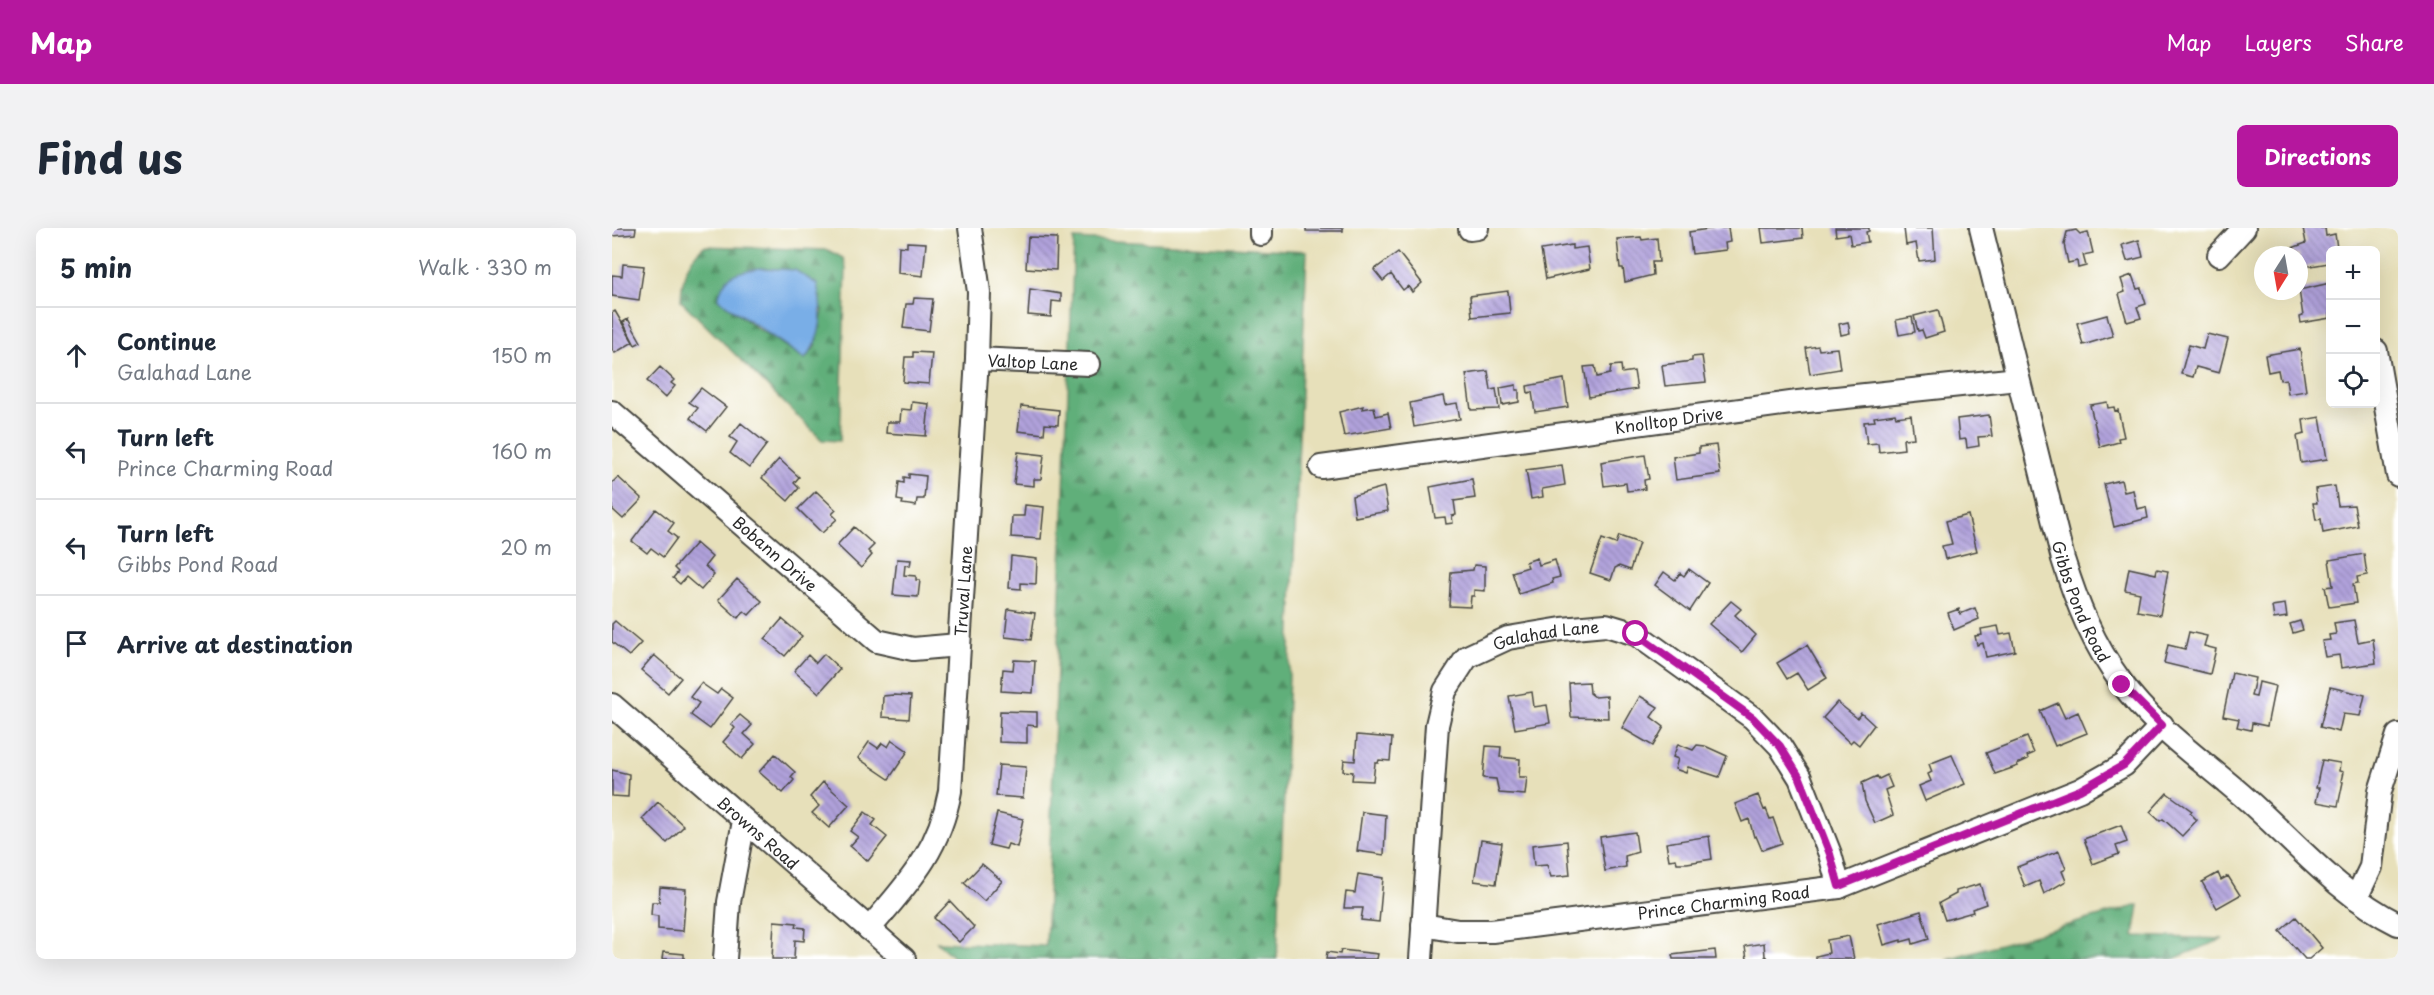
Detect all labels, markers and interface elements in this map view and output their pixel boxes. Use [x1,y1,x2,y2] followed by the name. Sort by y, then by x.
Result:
[30,21,92,64] text: Map
[2167,26,2211,58] text: Map
[2244,26,2312,58] text: Layers
[2345,26,2404,58] text: Share
[36,125,183,188] text: Find us
[2237,125,2398,187] button: Directions
[2254,246,2308,300] north arrow
[2326,246,2380,408] map controls
[2326,246,2380,300] button: +
[60,248,132,287] text: 5 min
[418,252,552,282] text: Walk · 330 m
[2326,300,2380,354] button: −
[117,324,216,357] text: Continue
[60,339,93,372] icon: ahead
[492,340,552,370] text: 150 m
[987,347,1079,376] street label: Valtop Lane
[2326,354,2380,408] button: locate
[117,357,252,387] text: Galahad Lane
[1613,400,1724,439] street label: Knolltop Drive
[117,420,214,453] text: Turn left
[60,435,93,468] icon: left
[492,436,552,466] text: 160 m
[117,453,333,483] text: Prince Charming Road
[728,510,823,597] street label: Bobann Drive
[117,516,214,549] text: Turn left
[60,531,93,564] icon: left
[500,532,552,562] text: 20 m
[2047,538,2117,667] street label: Gibbs Pond Road
[948,545,977,637] street label: Truval Lane
[117,549,278,579] text: Gibbs Pond Road
[1488,614,1600,656] street label: Galahad Lane
[1622,620,1648,646] route start
[60,627,93,660] icon: arrive
[117,627,353,660] text: Arrive at destination
[2108,671,2134,697] route end
[712,790,805,875] street label: Browns Road
[1636,879,1811,924] street label: Prince Charming Road

